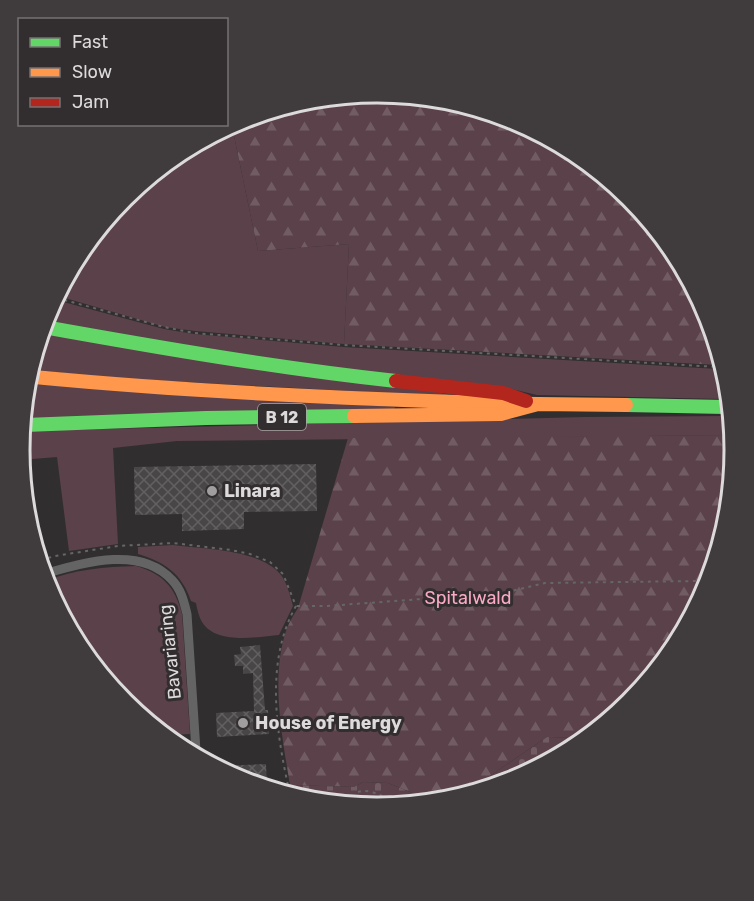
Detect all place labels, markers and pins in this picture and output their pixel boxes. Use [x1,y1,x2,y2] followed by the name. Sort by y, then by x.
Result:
[224,480,281,502] place label: Linara
[205,484,219,498] marker: Linara
[255,712,402,734] place label: House of Energy
[236,716,250,730] marker: House of Energy

